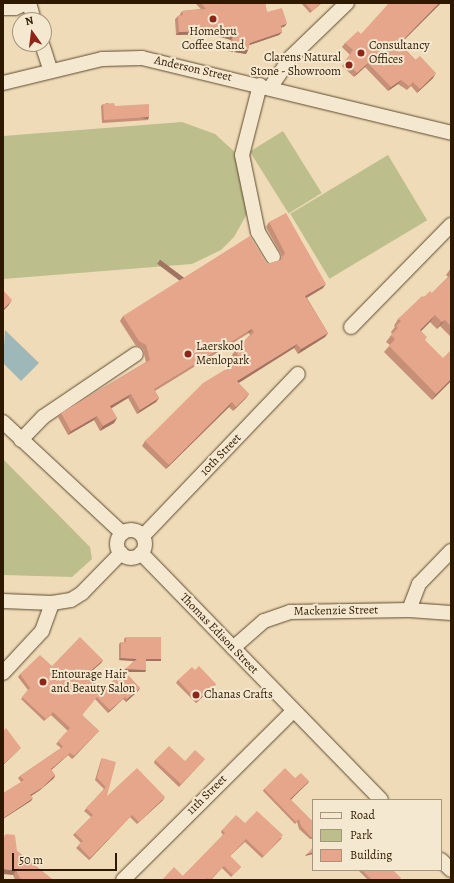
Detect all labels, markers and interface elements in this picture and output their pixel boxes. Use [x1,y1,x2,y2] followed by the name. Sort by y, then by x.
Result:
[12,12,52,52] north arrow
[24,13,35,29] text: N
[208,14,218,24] marker: Homebru Coffee Stand
[182,25,244,53] place label: Homebru Coffee Stand
[369,39,430,67] place label: Consultancy Offices
[356,48,366,58] marker: Consultancy Offices
[250,51,341,79] place label: Clarens Natural Stone - Showroom
[153,53,233,85] street label: Anderson Street
[344,60,354,70] marker: Clarens Natural Stone - Showroom
[196,340,249,368] place label: Laerskool Menlopark
[183,349,193,359] marker: Laerskool Menlopark
[197,431,245,479] street label: 10th Street
[177,591,261,677] street label: Thomas Edison Street
[294,603,378,619] street label: Mackenzie Street
[51,668,135,696] place label: Entourage Hair and Beauty Salon
[38,677,48,687] marker: Entourage Hair and Beauty Salon
[204,688,273,702] place label: Chanas Crafts
[191,690,201,700] marker: Chanas Crafts
[184,772,230,818] street label: 11th Street
[312,799,442,871] legend
[350,807,375,823] text: Road
[350,827,373,843] text: Park
[14,845,119,871] scale bar
[350,847,392,863] text: Building
[19,852,43,868] text: 50 m

